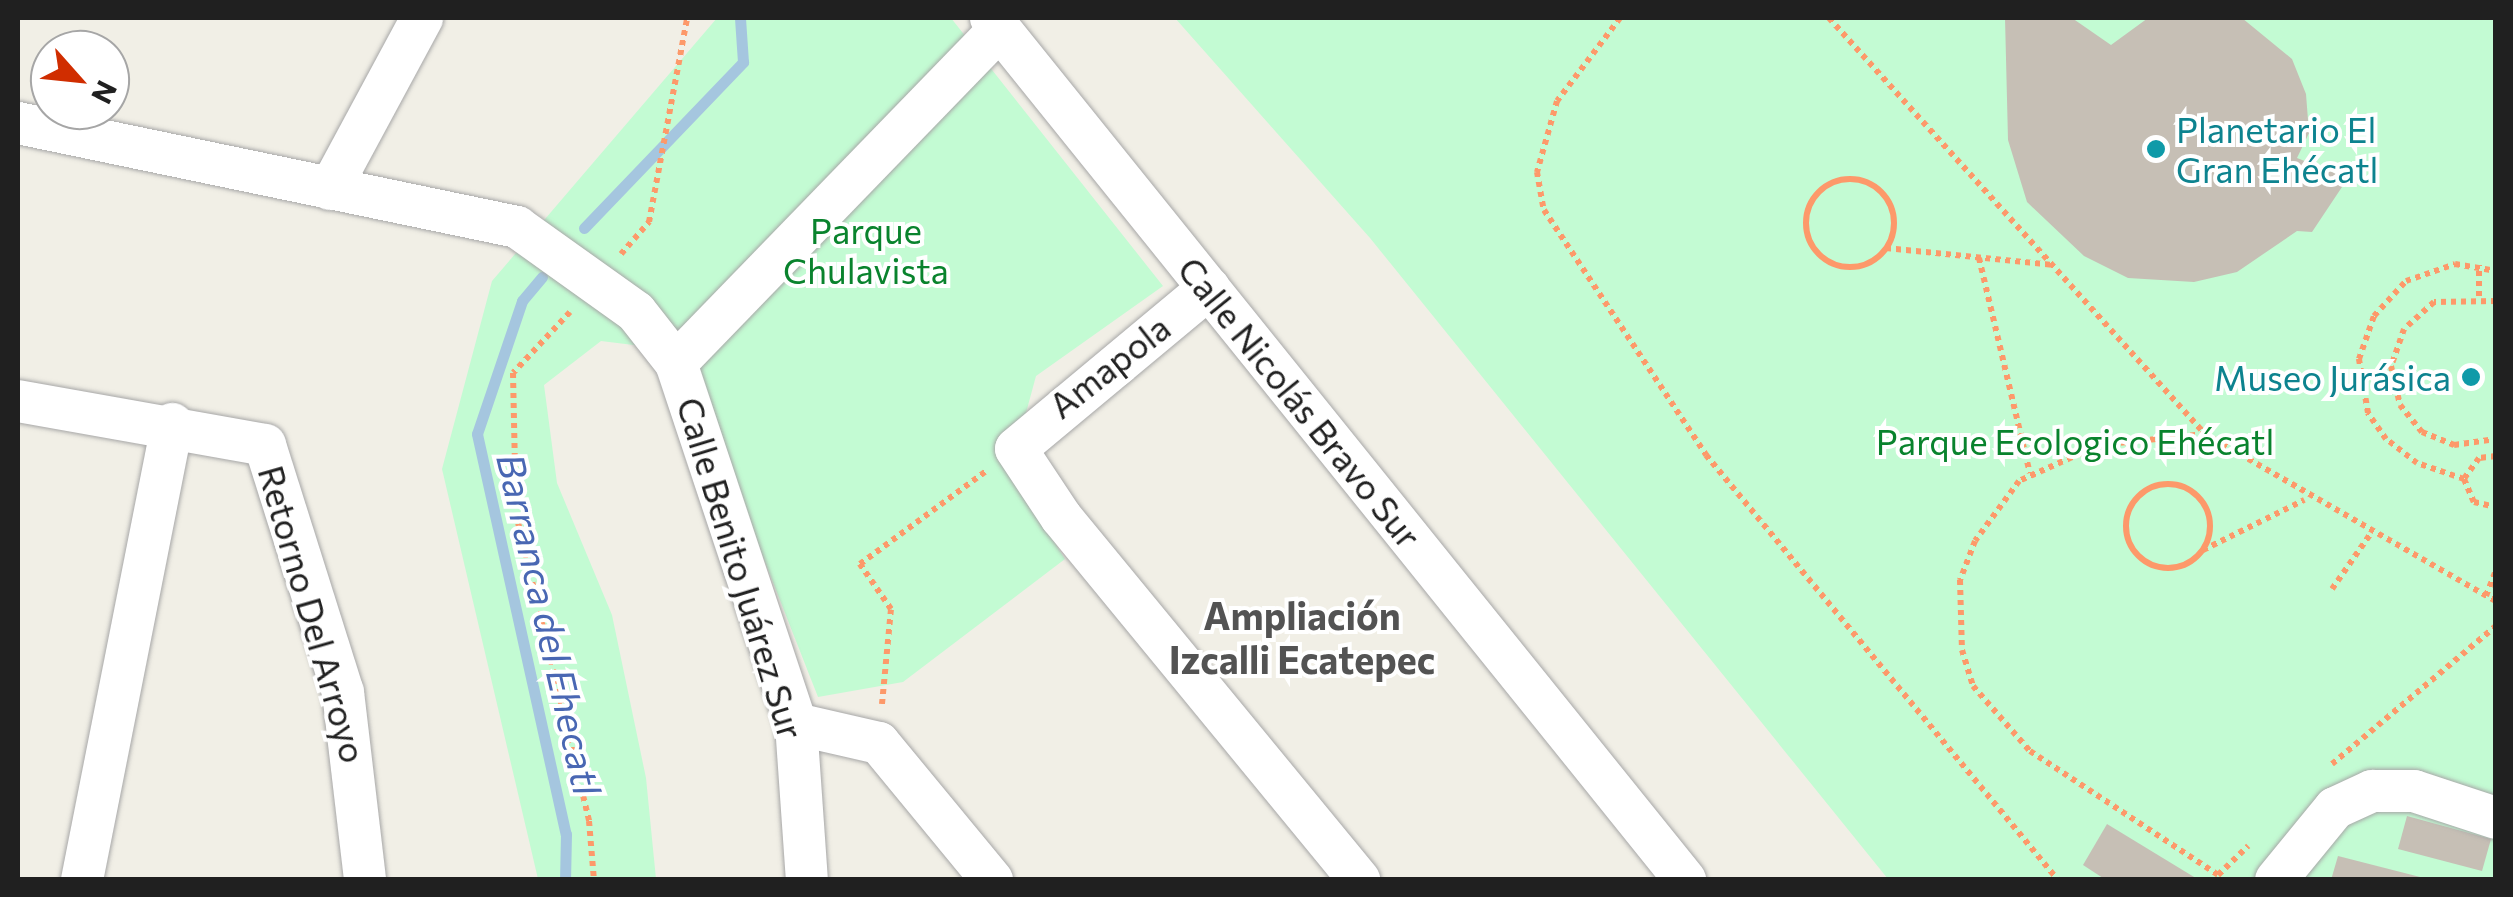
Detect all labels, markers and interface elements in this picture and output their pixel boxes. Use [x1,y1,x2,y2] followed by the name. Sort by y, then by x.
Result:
[30,30,130,130] north arrow
[85,76,125,110] text: N
[2176,108,2378,190] place label: Planetario El Gran Ehécatl
[2145,138,2167,160] marker: Planetario El Gran Ehécatl
[783,209,949,291] park label: Parque Chulavista
[1170,248,1430,556] street label: Calle Nicolás Bravo Sur
[1040,306,1178,426] street label: Amapola
[2214,356,2451,398] place label: Museo Jurásica
[2460,366,2482,388] marker: Museo Jurásica
[669,392,813,744] street label: Calle Benito Juárez Sur
[1876,420,2274,462] park label: Parque Ecologico Ehécatl
[489,449,611,799] water label: Barranca del Ehecatl
[250,461,376,767] street label: Retorno Del Arroyo
[1169,592,1435,682] district label: Ampliación Izcalli Ecatepec

